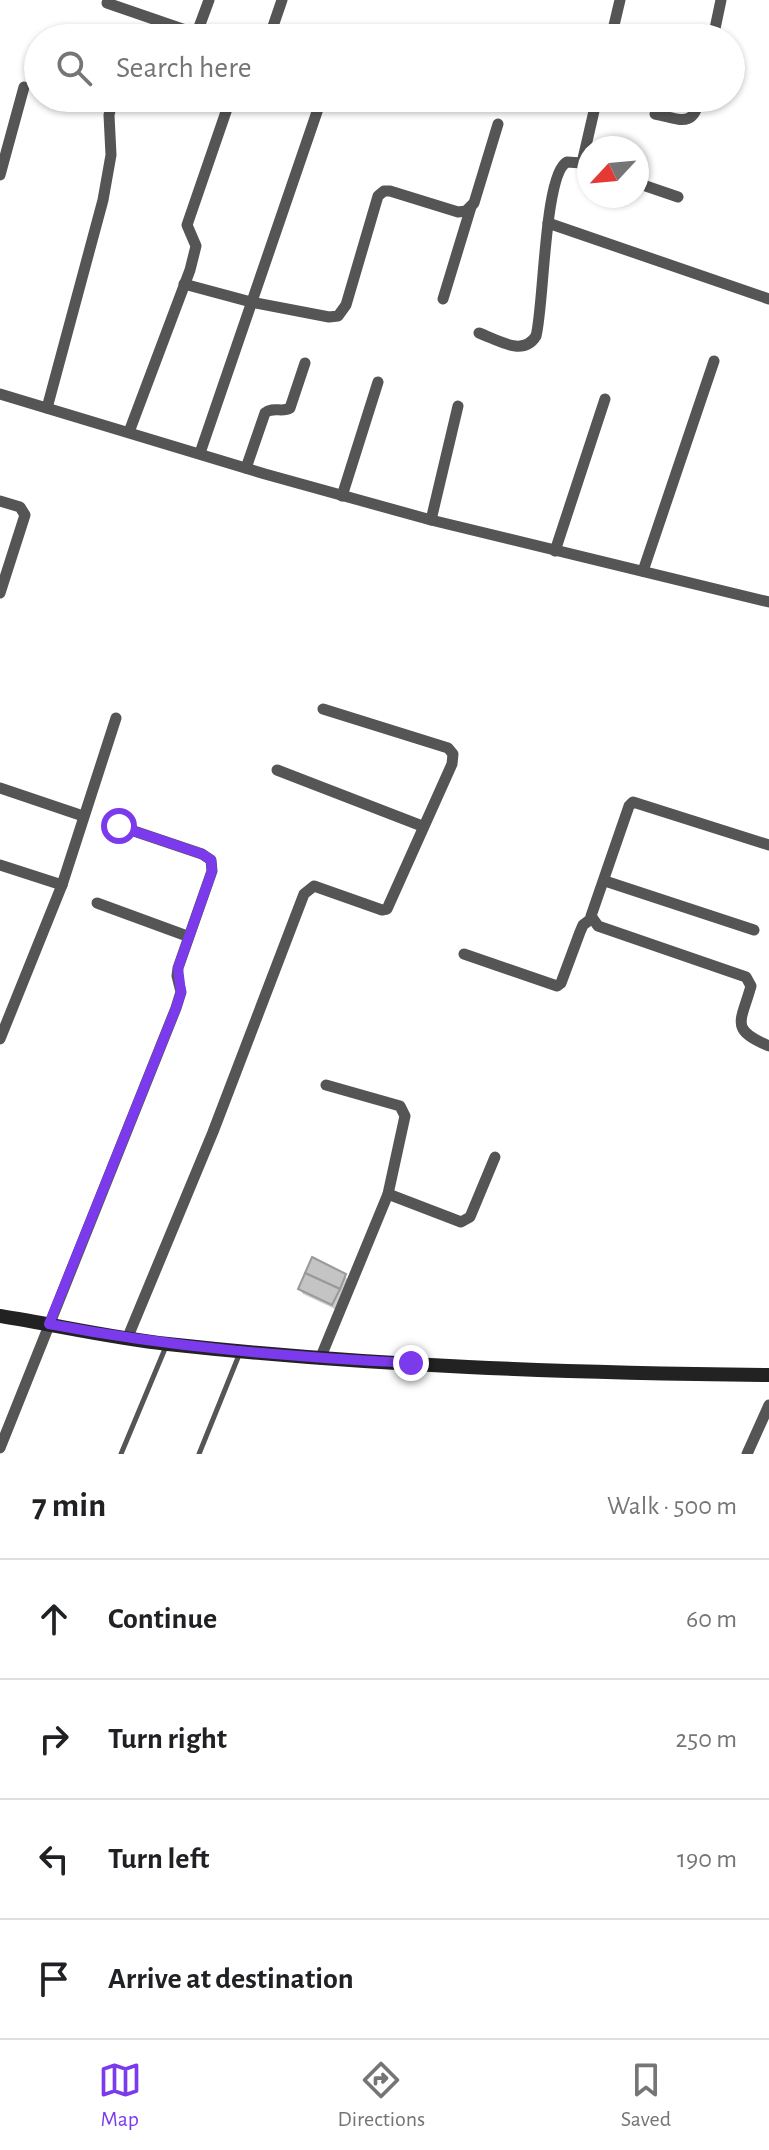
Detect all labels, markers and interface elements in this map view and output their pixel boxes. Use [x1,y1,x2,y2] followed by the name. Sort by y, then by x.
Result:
[24,24,745,112] search box
[52,46,96,90] icon: search
[116,53,252,83] text: Search here
[577,136,649,208] north arrow
[101,808,137,844] route start
[393,1345,429,1381] route end
[32,1489,106,1523] text: 7 min
[607,1493,737,1519] text: Walk · 500 m
[32,1597,76,1641] icon: ahead
[108,1604,217,1634] text: Continue
[686,1606,737,1632] text: 60 m
[32,1717,76,1761] icon: right
[108,1724,227,1754] text: Turn right
[675,1726,737,1752] text: 250 m
[32,1837,76,1881] icon: left
[108,1844,209,1874] text: Turn left
[677,1846,737,1872] text: 190 m
[32,1957,76,2001] icon: arrive
[108,1964,354,1994] text: Arrive at destination
[98,2058,142,2132] tab: Map
[337,2058,425,2132] tab: Directions
[621,2058,671,2132] tab: Saved

